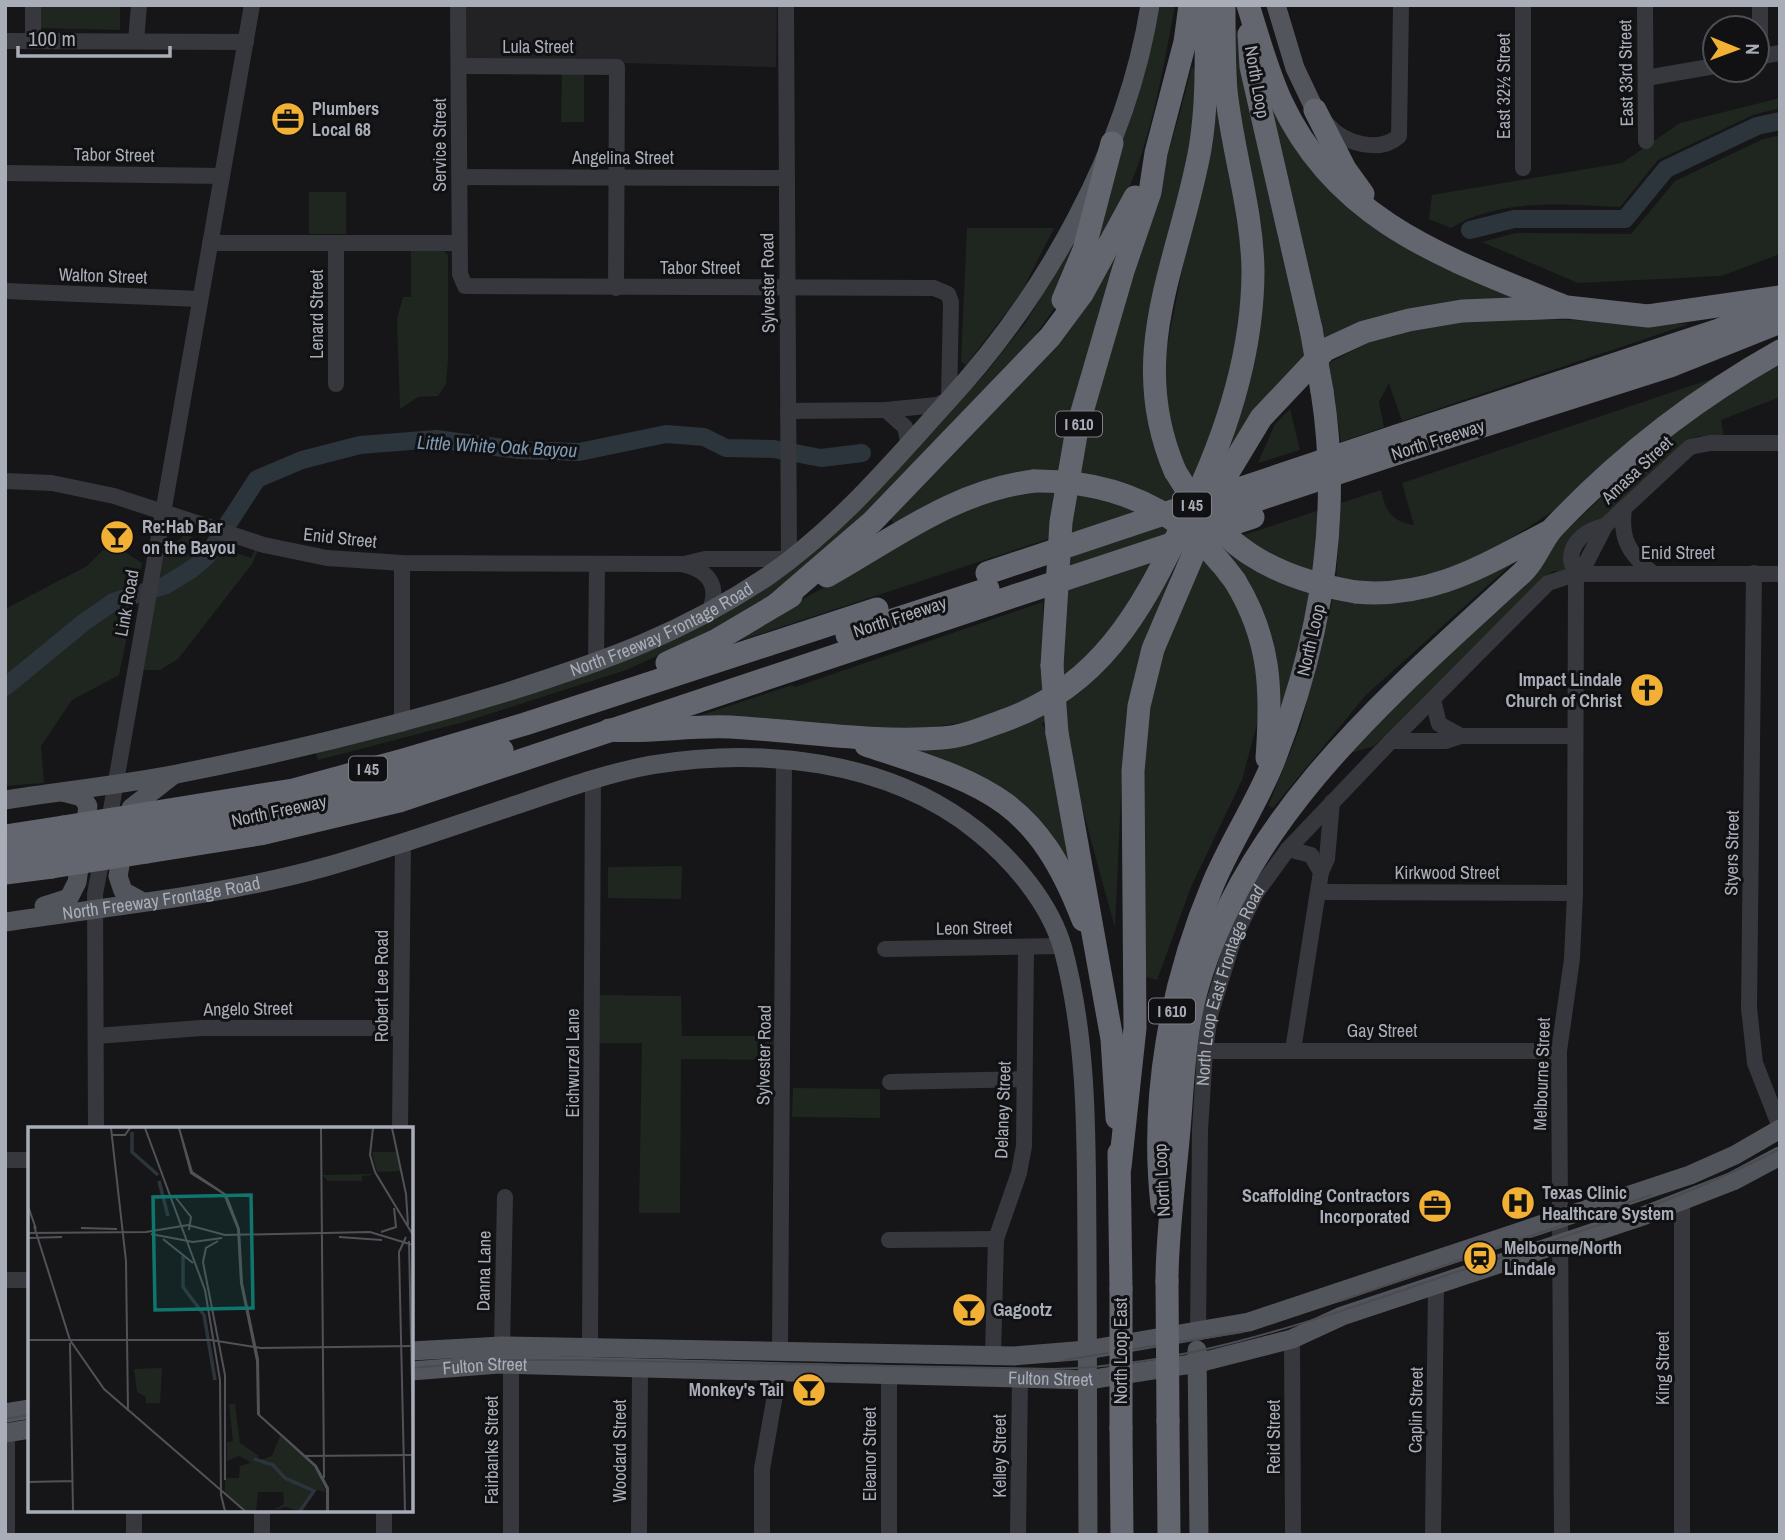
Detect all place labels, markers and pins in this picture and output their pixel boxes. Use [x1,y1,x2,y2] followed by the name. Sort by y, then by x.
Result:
[312,96,379,142] place label: Plumbers Local 68
[269,100,307,138] office icon: Plumbers Local 68
[142,514,236,560] place label: Re:Hab Bar on the Bayou
[98,518,136,556] bar icon: Re:Hab Bar on the Bayou
[1506,667,1622,713] place label: Impact Lindale Church of Christ
[1628,671,1666,709] church icon: Impact Lindale Church of Christ
[1542,1180,1674,1226] place label: Texas Clinic Healthcare System
[1242,1183,1410,1229] place label: Scaffolding Contractors Incorporated
[1499,1184,1537,1222] hospital icon: Texas Clinic Healthcare System
[1416,1187,1454,1225] office icon: Scaffolding Contractors Incorporated
[1504,1235,1622,1281] place label: Melbourne/North Lindale
[1461,1239,1499,1277] station icon: Melbourne/North Lindale
[950,1291,988,1329] bar icon: Gagootz
[993,1297,1053,1322] place label: Gagootz
[790,1371,828,1409] bar icon: Monkey's Tail
[689,1377,784,1402] place label: Monkey's Tail

